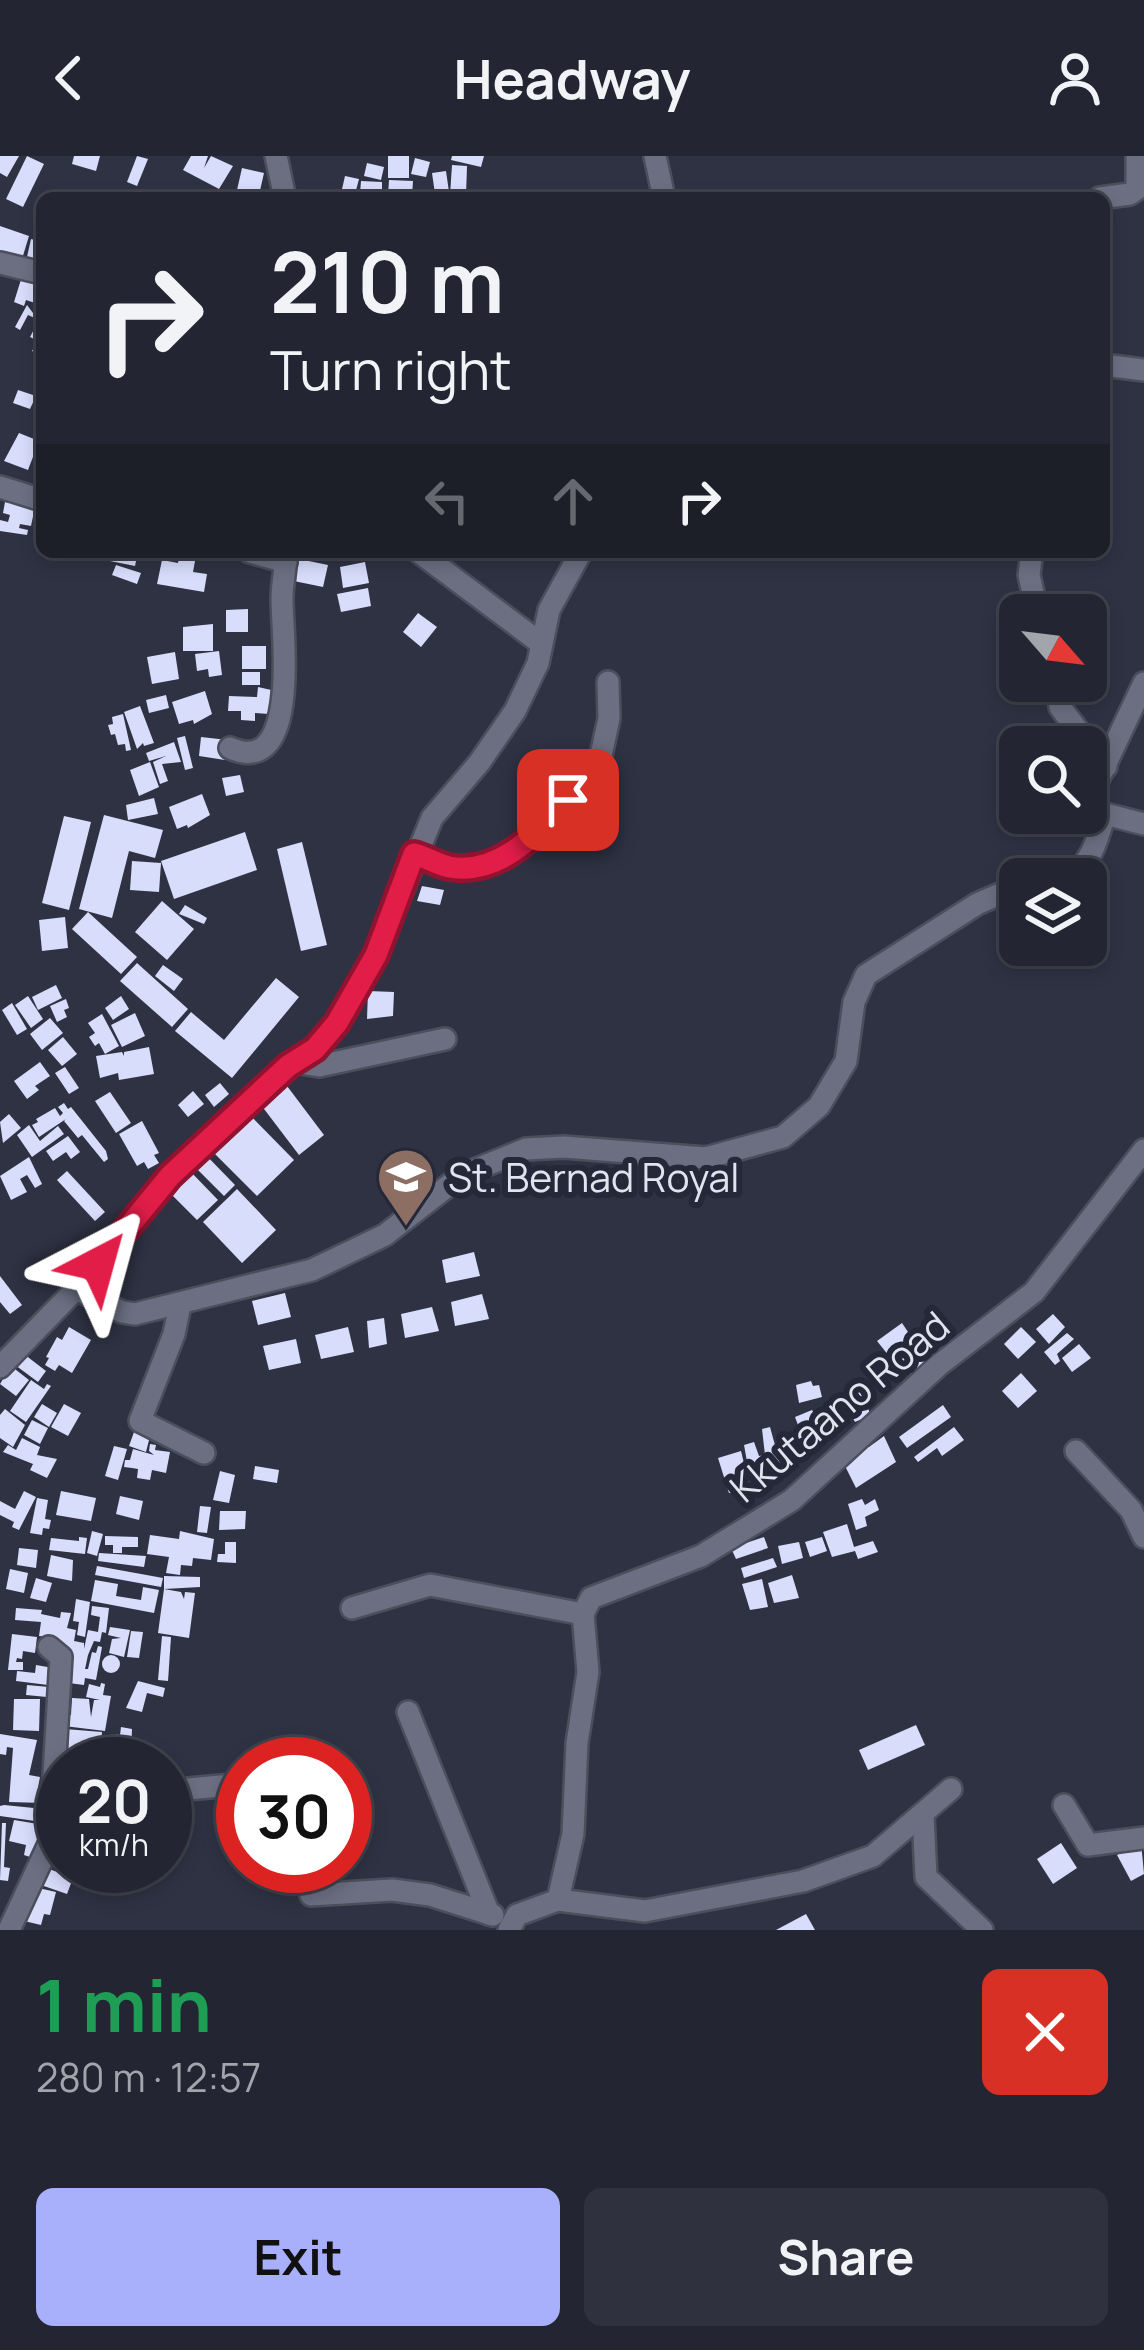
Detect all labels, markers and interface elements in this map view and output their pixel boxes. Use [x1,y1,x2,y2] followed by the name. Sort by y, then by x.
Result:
[454,41,690,115] text: Headway
[36,45,102,111] icon: back
[1042,45,1108,111] icon: person
[270,223,504,338] text: 210 m
[72,240,228,396] icon: right
[270,332,512,406] text: Turn right
[414,468,480,534] icon: left
[540,468,606,534] icon: ahead
[666,468,732,534] icon: right
[999,594,1107,702] north arrow
[999,594,1107,966] map controls
[999,726,1107,834] button: search
[517,749,619,851] pin
[535,767,601,833] icon: arrive
[999,858,1107,966] button: layers
[375,1146,437,1228] school or university icon: St. Bernad Royal
[448,1150,739,1204] place label: St. Bernad Royal
[35,1201,161,1327] position arrow
[718,1298,960,1514] street label: Kkutaano Road
[216,1737,372,1893] speed limit sign: 30
[76,1759,152,1841] text: 20
[79,1824,149,1865] text: km/h
[36,1955,212,2054] text: 1 min
[982,1969,1108,2095] button: close
[36,2050,261,2104] text: 280 m · 12:57
[36,2188,560,2326] button: Exit
[584,2188,1108,2326] button: Share

